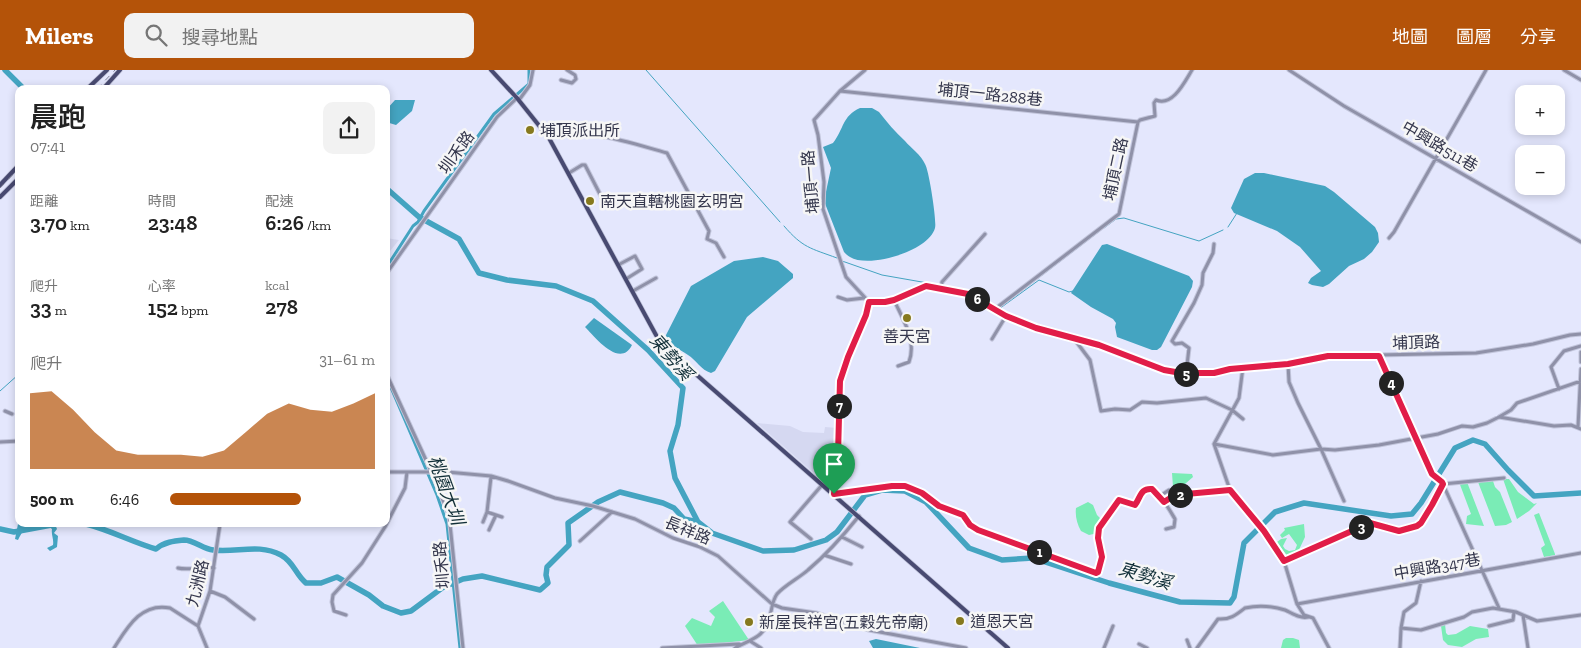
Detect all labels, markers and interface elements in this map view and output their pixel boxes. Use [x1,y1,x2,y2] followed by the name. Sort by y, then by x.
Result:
[124,13,474,58] search box
[25,21,94,50] text: Milers
[142,21,170,49] icon: search
[182,26,258,49] text: 搜尋地點
[1392,26,1428,48] text: 地圖
[1456,26,1492,48] text: 圖層
[1520,26,1556,48] text: 分享
[937,80,1043,109] street label: 埔頂一路288巷
[1515,85,1565,195] map controls
[1515,85,1565,135] button: +
[30,101,86,134] text: 晨跑
[323,102,375,154] button: share
[1398,117,1481,176] street label: 中興路511巷
[540,121,620,140] place label: 埔頂派出所
[524,124,536,136] marker: 埔頂派出所
[435,127,478,177] street label: 圳禾路
[1100,136,1131,202] street label: 埔頂二路
[30,137,65,156] text: 07:41
[1515,145,1565,195] button: −
[798,149,823,215] street label: 埔頂一路
[600,192,744,211] place label: 南天直轄桃園玄明宮
[30,193,58,210] text: 距離
[148,193,176,210] text: 時間
[265,193,293,210] text: 配速
[584,195,596,207] marker: 南天直轄桃園玄明宮
[30,210,67,235] text: 3.70
[148,210,198,235] text: 23:48
[265,210,304,235] text: 6:26
[67,217,90,234] text: km
[304,217,331,234] text: /km
[265,277,289,294] text: kcal
[30,278,58,295] text: 爬升
[148,278,176,295] text: 心率
[964,286,990,312] pin: 6
[974,291,981,308] text: 6
[265,294,298,319] text: 278
[30,295,52,320] text: 33
[148,295,178,320] text: 152
[52,302,67,319] text: m
[178,302,208,319] text: bpm
[901,312,913,324] marker: 善天宮
[883,327,931,346] place label: 善天宮
[645,329,699,387] water label: 東勢溪
[1392,332,1440,353] street label: 埔頂路
[319,350,375,369] text: 31–61 m
[30,354,62,373] text: 爬升
[1174,362,1198,386] pin: 5
[1183,366,1190,383] text: 5
[1378,370,1404,396] pin: 4
[1388,375,1395,392] text: 4
[826,394,852,418] pin: 7
[836,398,843,415] text: 7
[813,443,855,494] pin
[820,450,848,478] icon: arrive
[423,452,470,530] water label: 桃園大圳
[1168,482,1192,508] pin: 2
[1177,487,1184,504] text: 2
[30,490,74,509] text: 500 m
[110,490,139,509] text: 6:46
[662,513,714,548] street label: 長祥路
[1348,514,1374,540] pin: 3
[1358,519,1365,536] text: 3
[430,540,453,590] street label: 圳禾路
[1026,540,1052,564] pin: 1
[1037,544,1042,561] text: 1
[1392,550,1482,583] street label: 中興路347巷
[182,558,213,609] street label: 九洲路
[1116,558,1177,595] water label: 東勢溪
[970,612,1034,631] place label: 道恩天宮
[759,613,928,632] place label: 新屋長祥宮(五穀先帝廟)
[954,615,966,627] marker: 道恩天宮
[743,616,755,628] marker: 新屋長祥宮(五穀先帝廟)

